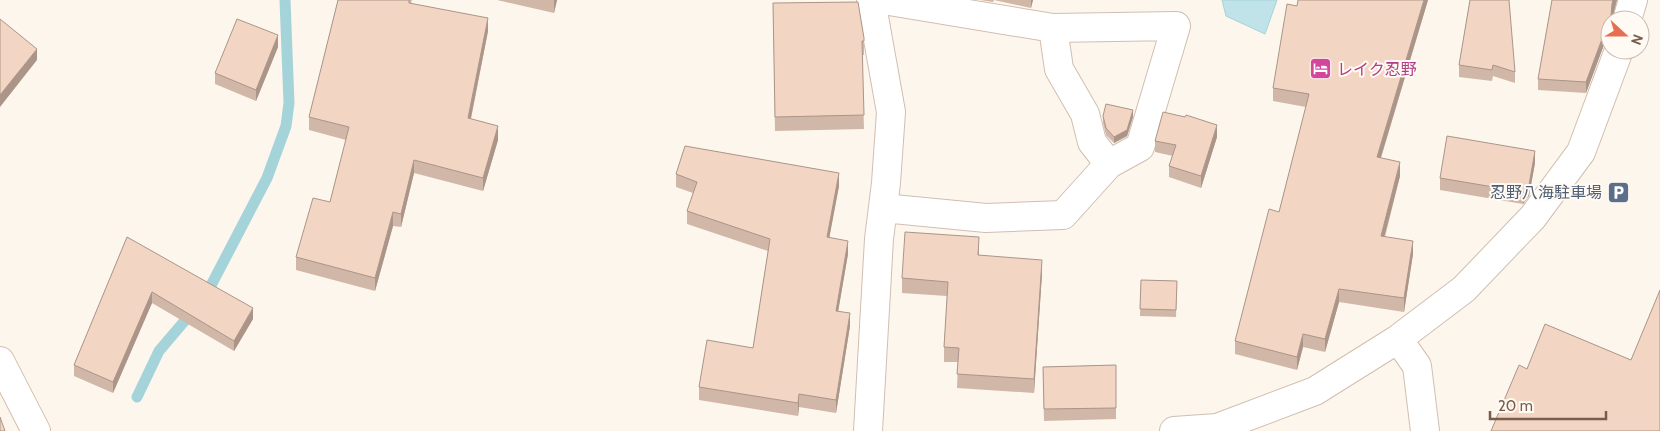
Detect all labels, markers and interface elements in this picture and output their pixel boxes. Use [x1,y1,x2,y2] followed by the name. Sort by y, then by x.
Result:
[1600,10,1650,60] north arrow
[1627,32,1647,48] text: N
[1309,57,1333,81] hotel icon: レイク忍野
[1337,60,1417,79] place label: レイク忍野
[1606,180,1630,204] parking icon: 忍野八海駐車場
[1490,183,1602,202] place label: 忍野八海駐車場
[1490,388,1606,420] scale bar
[1498,397,1533,415] text: 20 m

